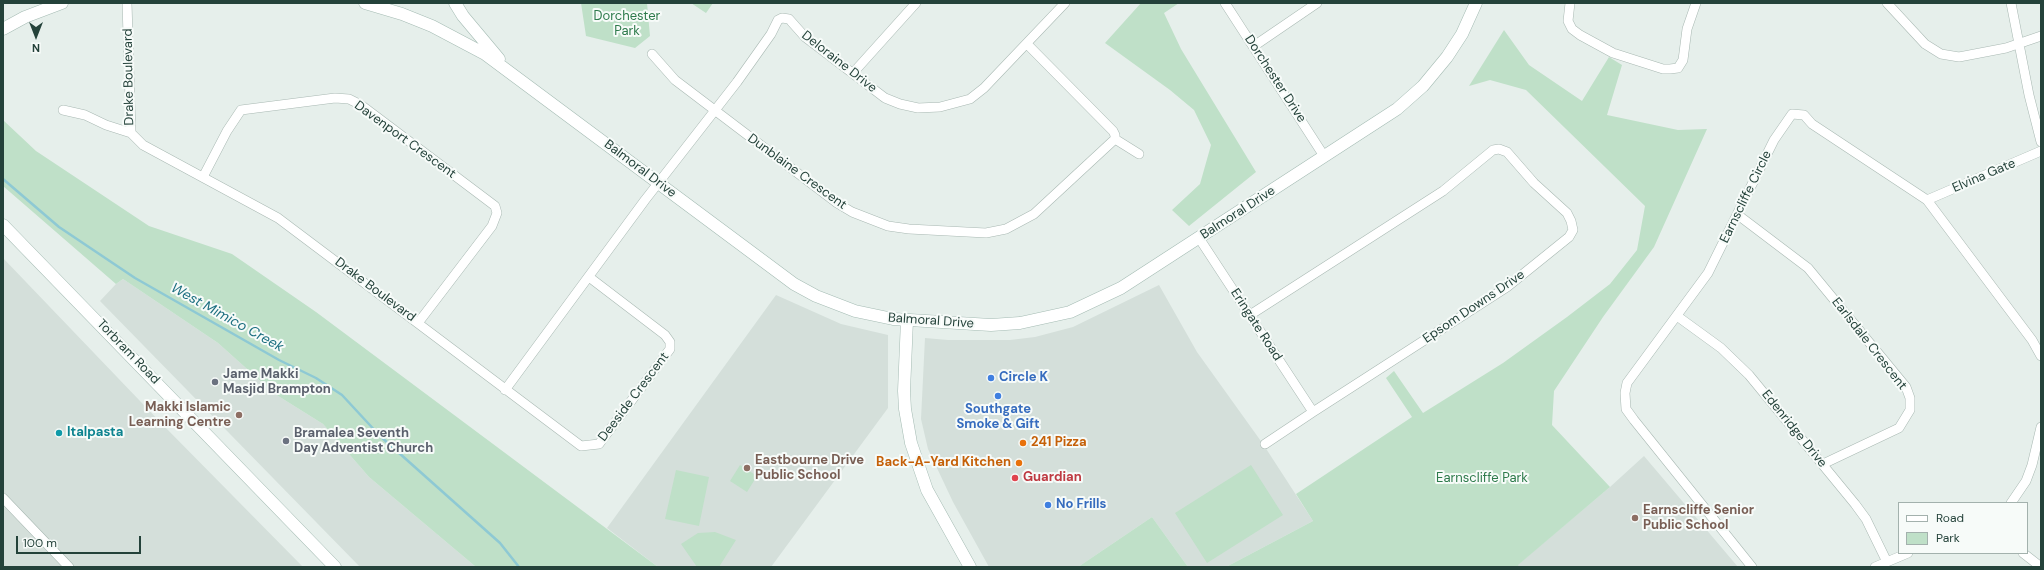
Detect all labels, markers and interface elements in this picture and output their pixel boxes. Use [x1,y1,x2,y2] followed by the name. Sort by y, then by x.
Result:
[594,9,660,40] park label: Dorchester Park
[16,16,56,56] north arrow
[120,28,138,126] street label: Drake Boulevard
[798,28,880,96] street label: Deloraine Drive
[1241,32,1309,126] street label: Dorchester Drive
[32,41,40,55] text: N
[351,98,459,182] street label: Davenport Crescent
[744,131,850,213] street label: Dunblaine Crescent
[601,137,679,201] street label: Balmoral Drive
[1717,148,1775,246] street label: Earnscliffe Circle
[1950,156,2018,196] street label: Elvina Gate
[1198,183,1278,243] street label: Balmoral Drive
[332,255,418,325] street label: Drake Boulevard
[1420,267,1528,347] street label: Epsom Downs Drive
[168,280,286,356] water label: West Mimico Creek
[1227,286,1285,364] street label: Eringate Road
[1828,295,1910,393] street label: Earlsdale Crescent
[887,310,975,332] street label: Balmoral Drive
[93,316,163,388] street label: Torbram Road
[595,349,673,445] street label: Deeside Crescent
[223,367,331,398] place label: Jame Makki Masjid Brampton
[999,370,1048,386] place label: Circle K
[986,373,996,383] marker: Circle K
[210,377,220,387] marker: Jame Makki Masjid Brampton
[1758,387,1830,471] street label: Edenridge Drive
[993,391,1003,401] marker: Southgate Smoke & Gift
[129,400,231,431] place label: Makki Islamic Learning Centre
[956,402,1040,433] place label: Southgate Smoke & Gift
[234,410,244,420] marker: Makki Islamic Learning Centre
[67,425,123,441] place label: Italpasta
[294,426,433,457] place label: Bramalea Seventh Day Adventist Church
[54,428,64,438] marker: Italpasta
[1031,435,1087,451] place label: 241 Pizza
[281,436,291,446] marker: Bramalea Seventh Day Adventist Church
[1018,438,1028,448] marker: 241 Pizza
[755,453,864,484] place label: Eastbourne Drive Public School
[876,455,1011,471] place label: Back-A-Yard Kitchen
[1014,458,1024,468] marker: Back-A-Yard Kitchen
[742,463,752,473] marker: Eastbourne Drive Public School
[1023,470,1082,486] place label: Guardian
[1436,471,1528,487] park label: Earnscliffe Park
[1010,473,1020,483] marker: Guardian
[1056,497,1106,513] place label: No Frills
[1043,500,1053,510] marker: No Frills
[1898,502,2028,554] legend
[1643,503,1754,534] place label: Earnscliffe Senior Public School
[1936,510,1964,526] text: Road
[1630,513,1640,523] marker: Earnscliffe Senior Public School
[18,528,143,554] scale bar
[1936,530,1960,546] text: Park
[23,535,57,551] text: 100 m

